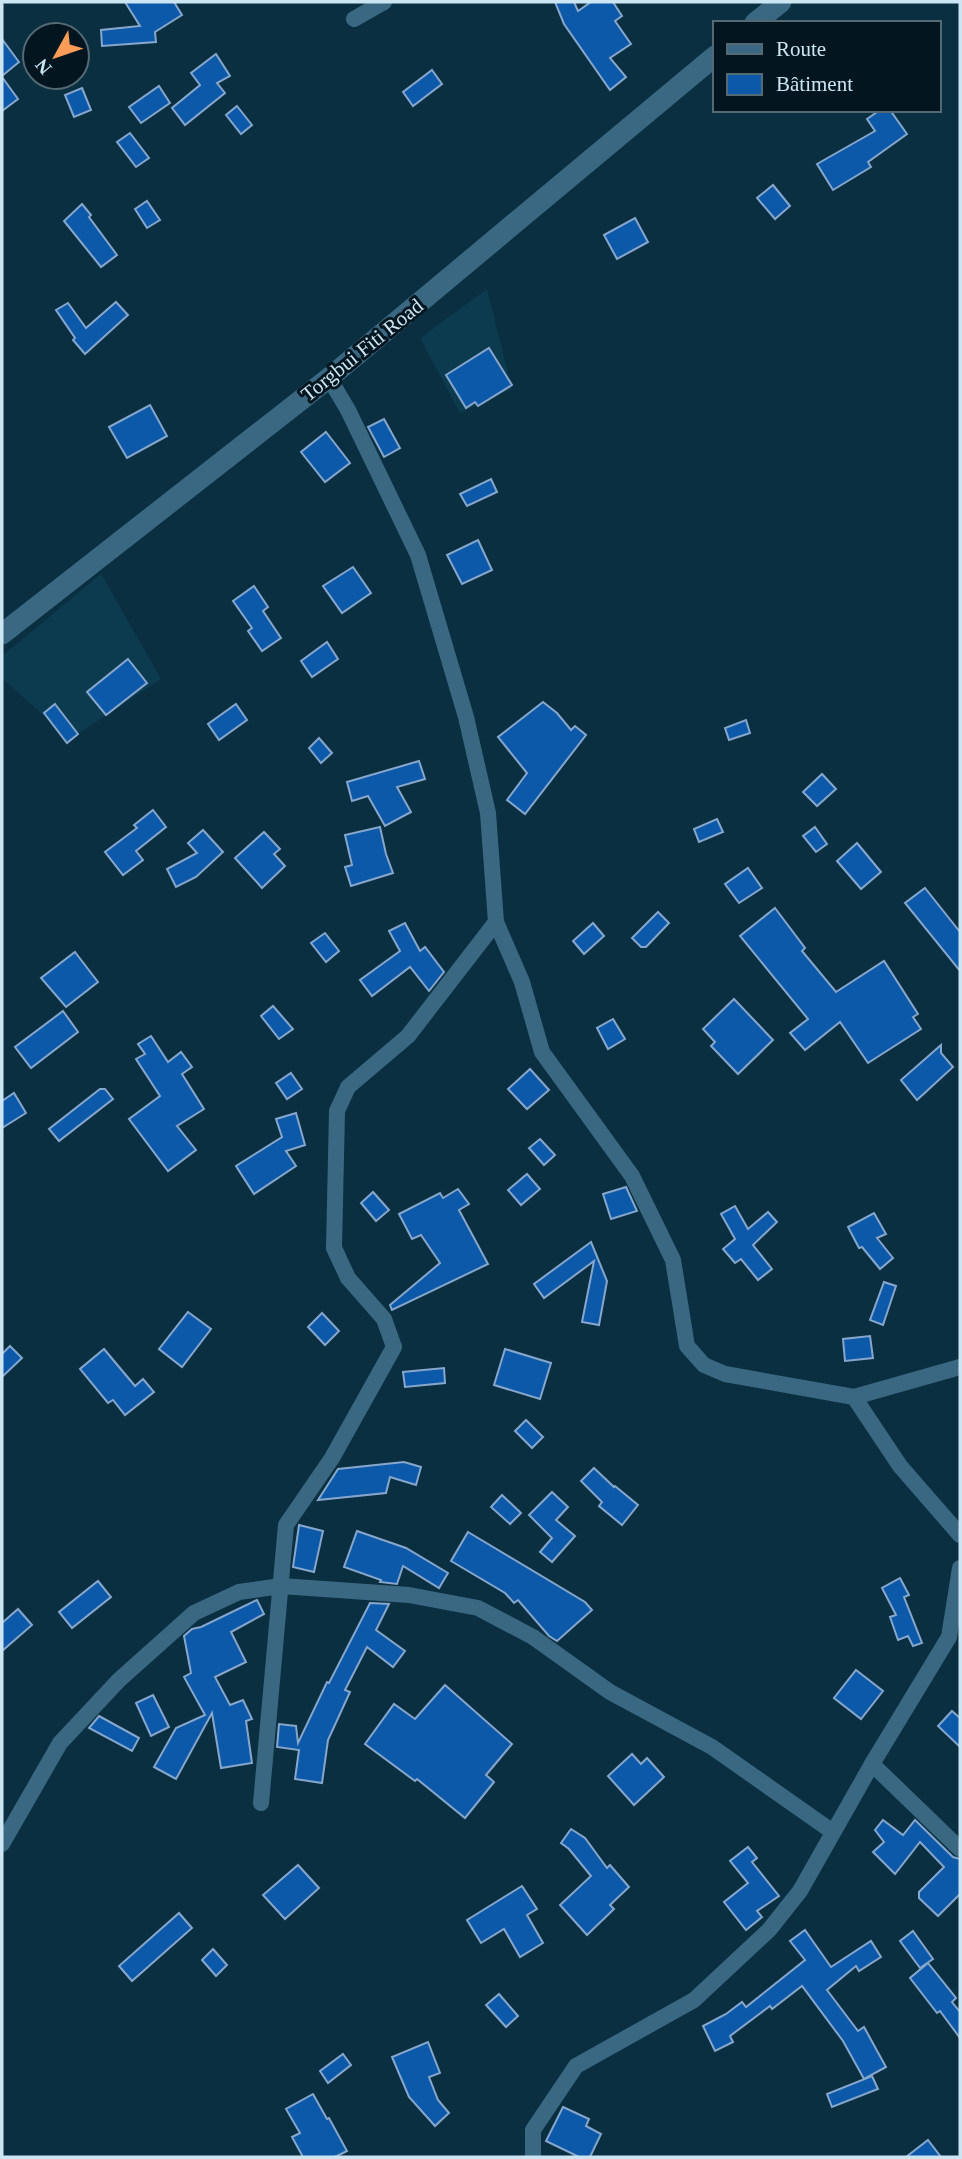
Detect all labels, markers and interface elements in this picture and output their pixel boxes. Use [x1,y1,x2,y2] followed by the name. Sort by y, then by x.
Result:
[21,21,91,91] north arrow
[713,21,941,112] legend
[776,37,826,61] text: Route
[31,54,56,79] text: N
[776,72,853,96] text: Bâtiment
[296,293,428,406] street label: Torgbui Fiti Road

